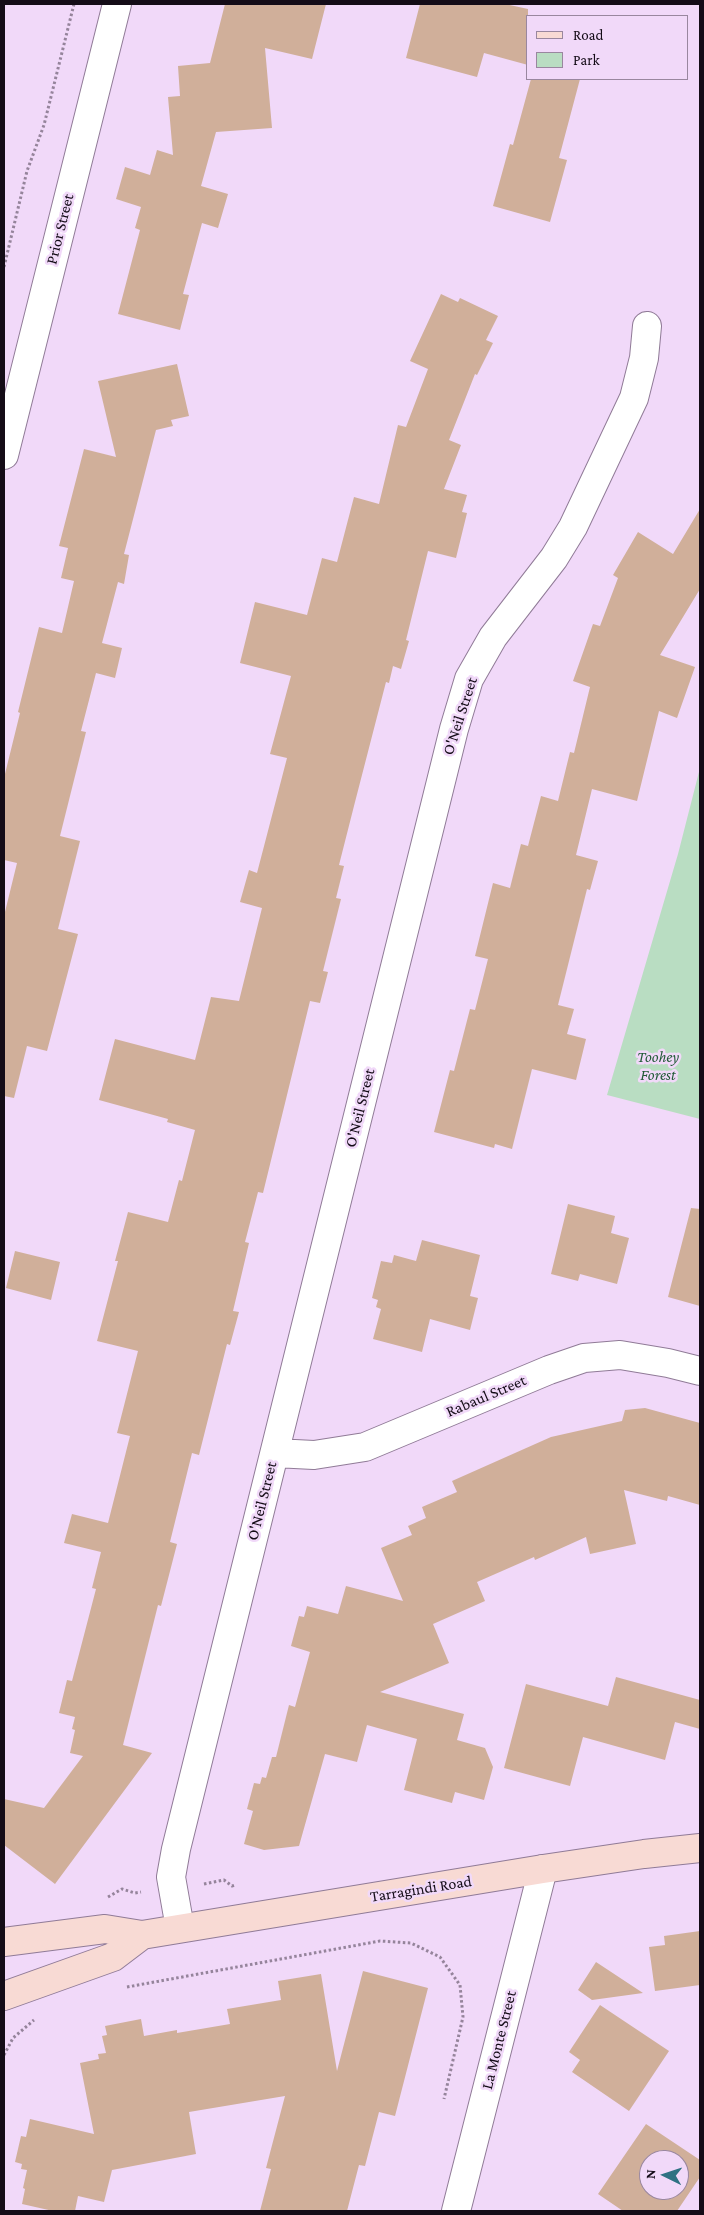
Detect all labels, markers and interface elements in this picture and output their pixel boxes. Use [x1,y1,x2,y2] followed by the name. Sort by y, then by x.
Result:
[526,15,689,80] legend
[573,27,603,43] text: Road
[573,52,600,68] text: Park
[42,192,78,266] street label: Prior Street
[438,675,482,757] street label: O'Neil Street
[637,1047,679,1085] park label: Toohey Forest
[341,1067,379,1149] street label: O'Neil Street
[443,1371,529,1421] street label: Rabaul Street
[243,1460,281,1542] street label: O'Neil Street
[369,1871,473,1907] street label: Tarragindi Road
[477,1989,521,2091] street label: La Monte Street
[639,2150,689,2200] north arrow
[642,2169,658,2179] text: N

